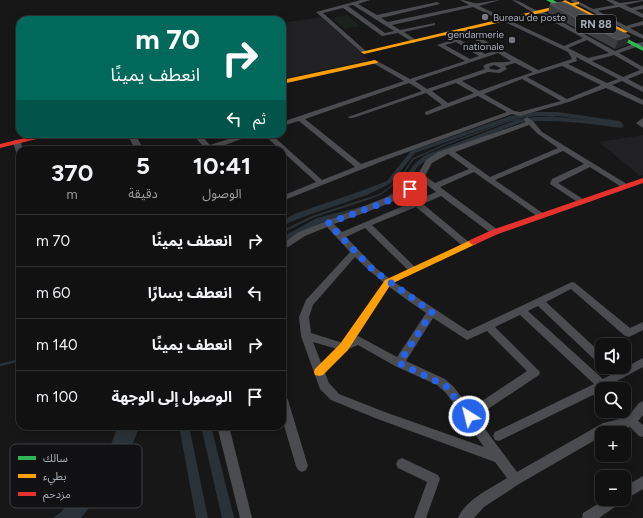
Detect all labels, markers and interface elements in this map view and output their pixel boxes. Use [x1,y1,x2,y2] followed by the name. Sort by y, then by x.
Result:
[493,11,567,24] place label: Bureau de poste
[480,12,490,22] marker: Bureau de poste
[576,15,616,33] road number: RN 88
[135,22,200,56] text: 70 m
[448,28,505,53] place label: gendarmerie nationale
[214,32,266,84] icon: right
[507,35,517,45] marker: gendarmerie nationale
[111,64,200,86] text: انعطف يمينًا
[223,108,245,130] icon: left
[253,110,266,128] text: ثم
[136,151,150,180] text: 5
[193,151,251,180] text: 10:41
[51,158,93,187] text: 370
[393,172,427,206] pin
[399,178,421,200] icon: arrive
[128,186,158,201] text: دقيقة
[202,186,242,201] text: الوصول
[67,187,78,202] text: m
[244,230,266,252] icon: right
[36,232,70,250] text: 70 m
[152,232,232,250] text: انعطف يمينًا
[244,282,266,304] icon: left
[36,284,71,302] text: 60 m
[148,284,232,302] text: انعطف يسارًا
[244,334,266,356] icon: right
[36,336,78,354] text: 140 m
[152,336,232,354] text: انعطف يمينًا
[595,338,631,506] map controls
[595,338,631,374] button: sound
[595,382,631,418] button: search
[244,386,266,408] icon: arrive
[36,388,78,406] text: 100 m
[112,388,232,406] text: الوصول إلى الوجهة
[448,395,490,437] position arrow
[595,426,631,462] button: +
[10,444,142,508] legend
[43,452,68,465] text: سالك
[43,470,66,486] text: بطيء
[595,470,631,506] button: −
[43,488,71,503] text: مزدحم

